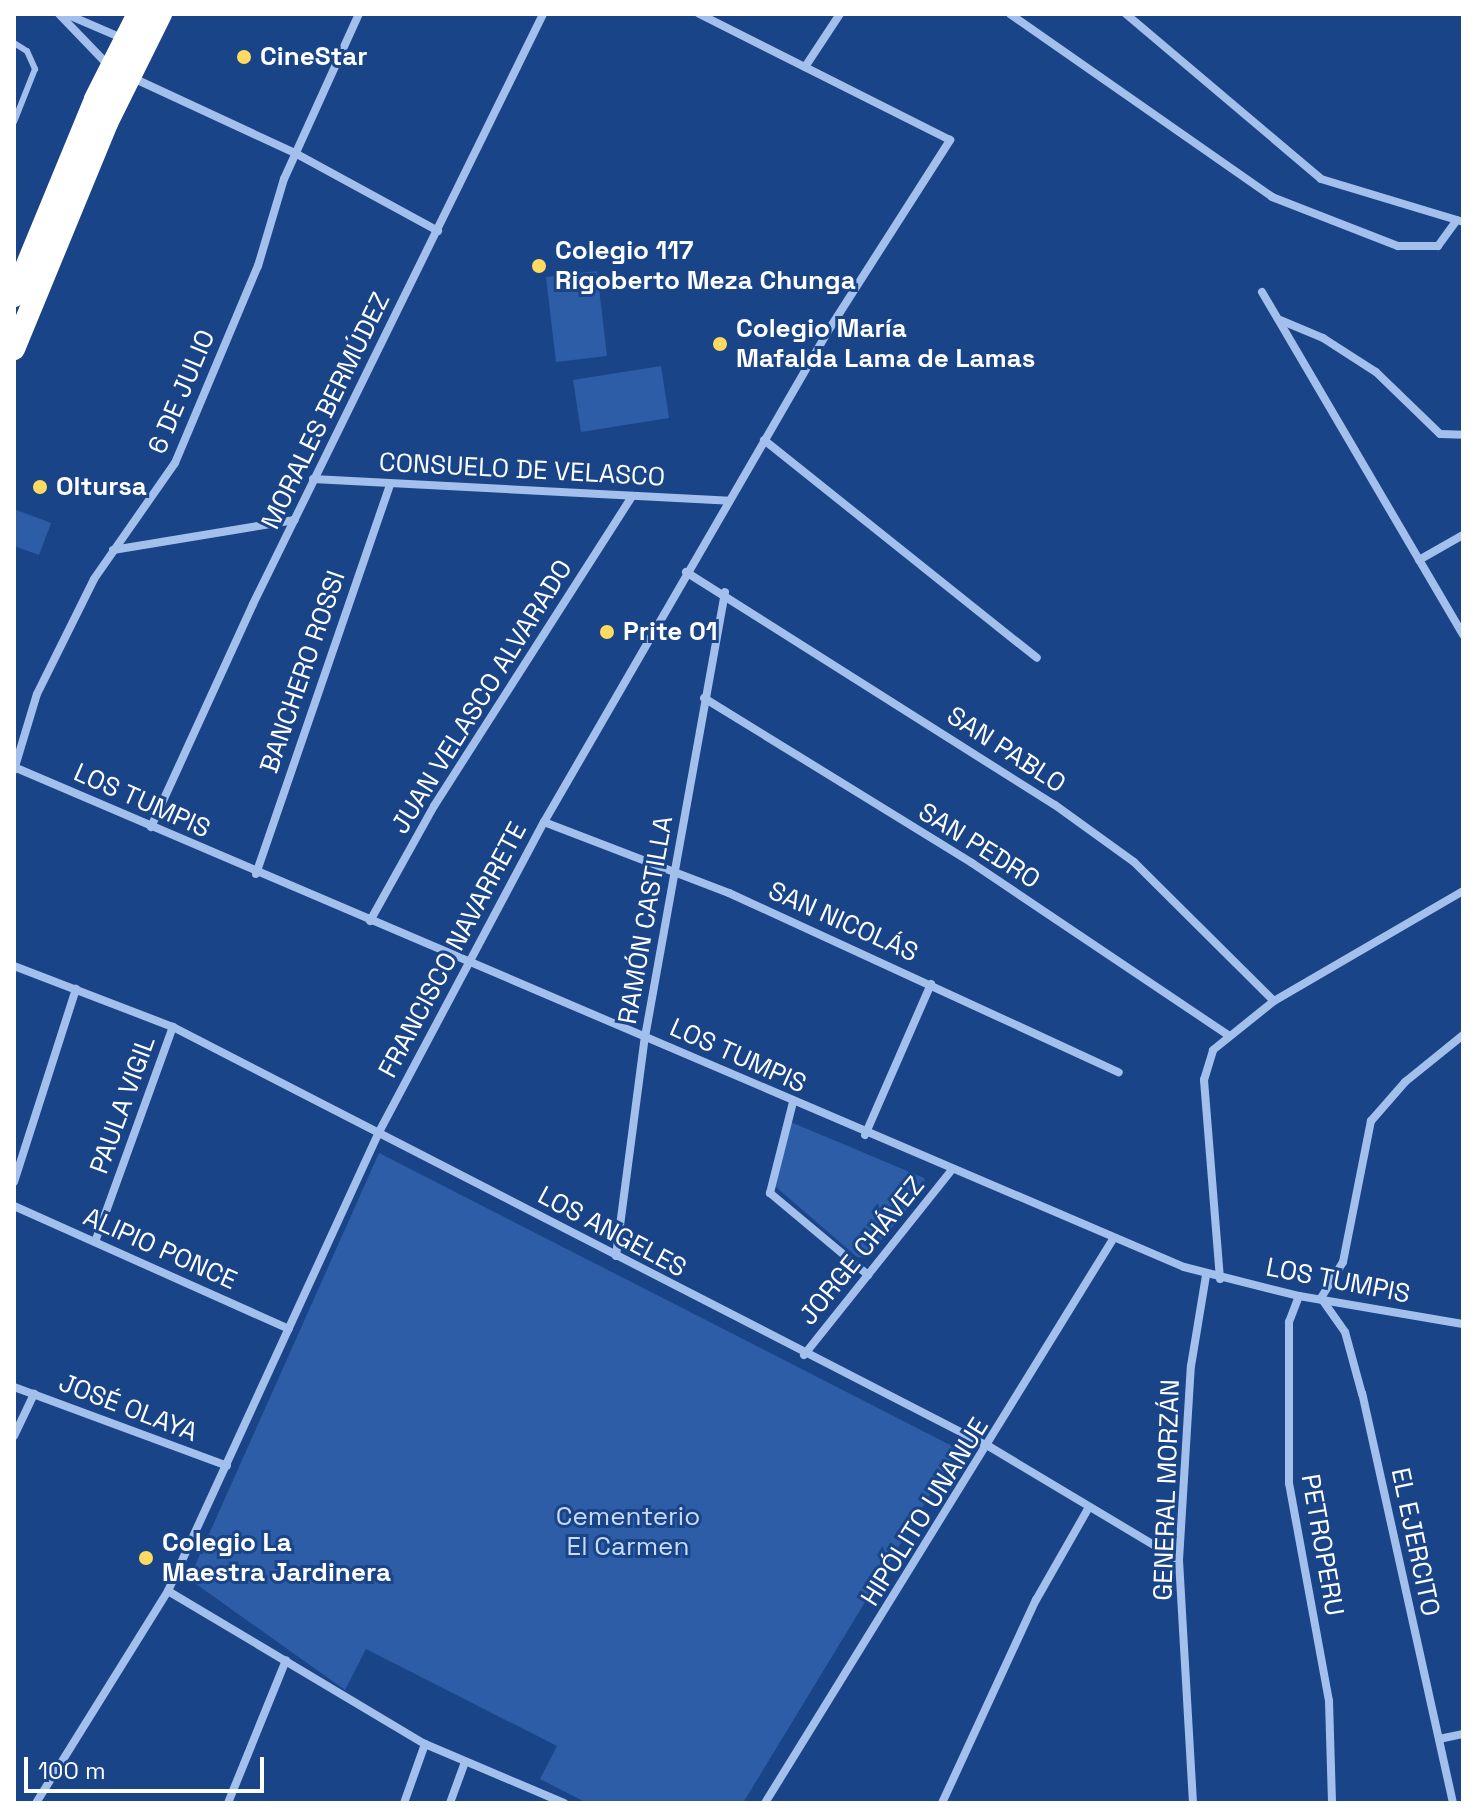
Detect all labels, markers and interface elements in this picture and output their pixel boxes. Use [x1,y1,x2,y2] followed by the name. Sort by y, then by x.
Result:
[260,41,368,73] place label: CineStar
[235,48,253,66] marker: CineStar
[555,235,856,296] place label: Colegio 117 Rigoberto Meza Chunga
[530,257,548,275] marker: Colegio 117 Rigoberto Meza Chunga
[255,288,397,534] street label: MORALES BERMÚDEZ
[736,313,1035,374] place label: Colegio María Mafalda Lama de Lamas
[142,325,222,459] street label: 6 DE JULIO
[711,335,729,353] marker: Colegio María Mafalda Lama de Lamas
[378,447,666,493] street label: CONSUELO DE VELASCO
[56,471,147,503] place label: Oltursa
[31,478,49,496] marker: Oltursa
[385,554,579,840] street label: JUAN VELASCO ALVARADO
[254,567,352,777] street label: BANCHERO ROSSI
[623,616,718,648] place label: Prite 01
[598,623,616,641] marker: Prite 01
[941,700,1071,800] street label: SAN PABLO
[69,757,215,845] street label: LOS TUMPIS
[912,796,1046,896] street label: SAN PEDRO
[612,813,680,1027] street label: RAMÓN CASTILLA
[372,817,534,1083] street label: FRANCISCO NAVARRETE
[763,875,923,969] street label: SAN NICOLÁS
[665,1012,811,1100] street label: LOS TUMPIS
[84,1032,162,1178] street label: PAULA VIGIL
[793,1171,931,1331] street label: JORGE CHÁVEZ
[532,1180,692,1284] street label: LOS ANGELES
[78,1201,242,1297] street label: ALIPIO PONCE
[1263,1252,1413,1310] street label: LOS TUMPIS
[54,1367,202,1449] street label: JOSÉ OLAYA
[1148,1378,1186,1602] street label: GENERAL MORZÁN
[855,1412,995,1612] street label: HIPÓLITO UNANUE
[1384,1465,1446,1619] street label: EL EJERCITO
[1294,1472,1350,1618] street label: PETROPERU
[556,1501,700,1562] park label: Cementerio El Carmen
[162,1527,391,1588] place label: Colegio La Maestra Jardinera
[137,1549,155,1567] marker: Colegio La Maestra Jardinera
[28,1741,268,1791] scale bar
[38,1755,106,1786] text: 100 m

